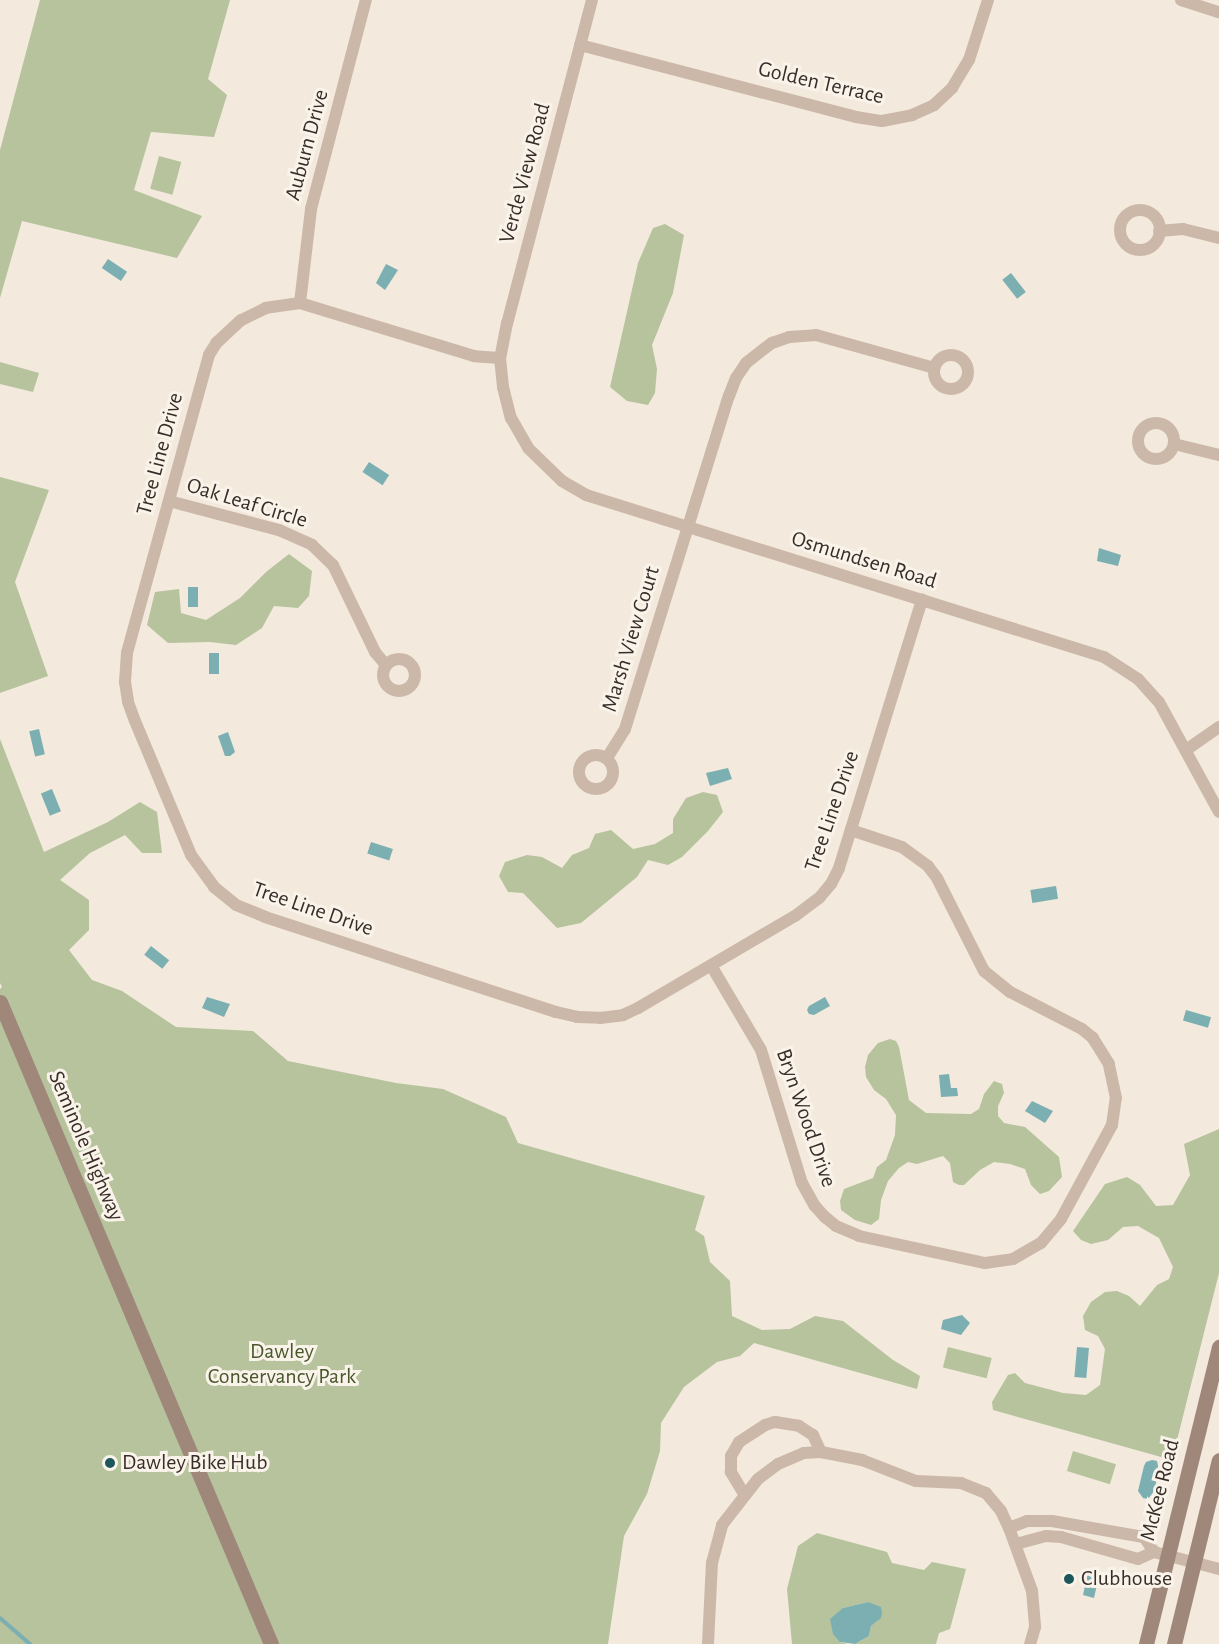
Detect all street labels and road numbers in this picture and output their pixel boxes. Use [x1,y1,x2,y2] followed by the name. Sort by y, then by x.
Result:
[756,56,886,110] street label: Golden Terrace
[280,87,334,203] street label: Auburn Drive
[494,100,556,246] street label: Verde View Road
[131,390,189,518] street label: Tree Line Drive
[183,472,311,534] street label: Oak Leaf Circle
[788,525,940,595] street label: Osmundsen Road
[596,563,666,715] street label: Marsh View Court
[799,747,865,875] street label: Tree Line Drive
[249,876,377,942] street label: Tree Line Drive
[770,1045,842,1191] street label: Bryn Wood Drive
[43,1067,129,1225] street label: Seminole Highway
[1135,1436,1185,1544] street label: McKee Road

